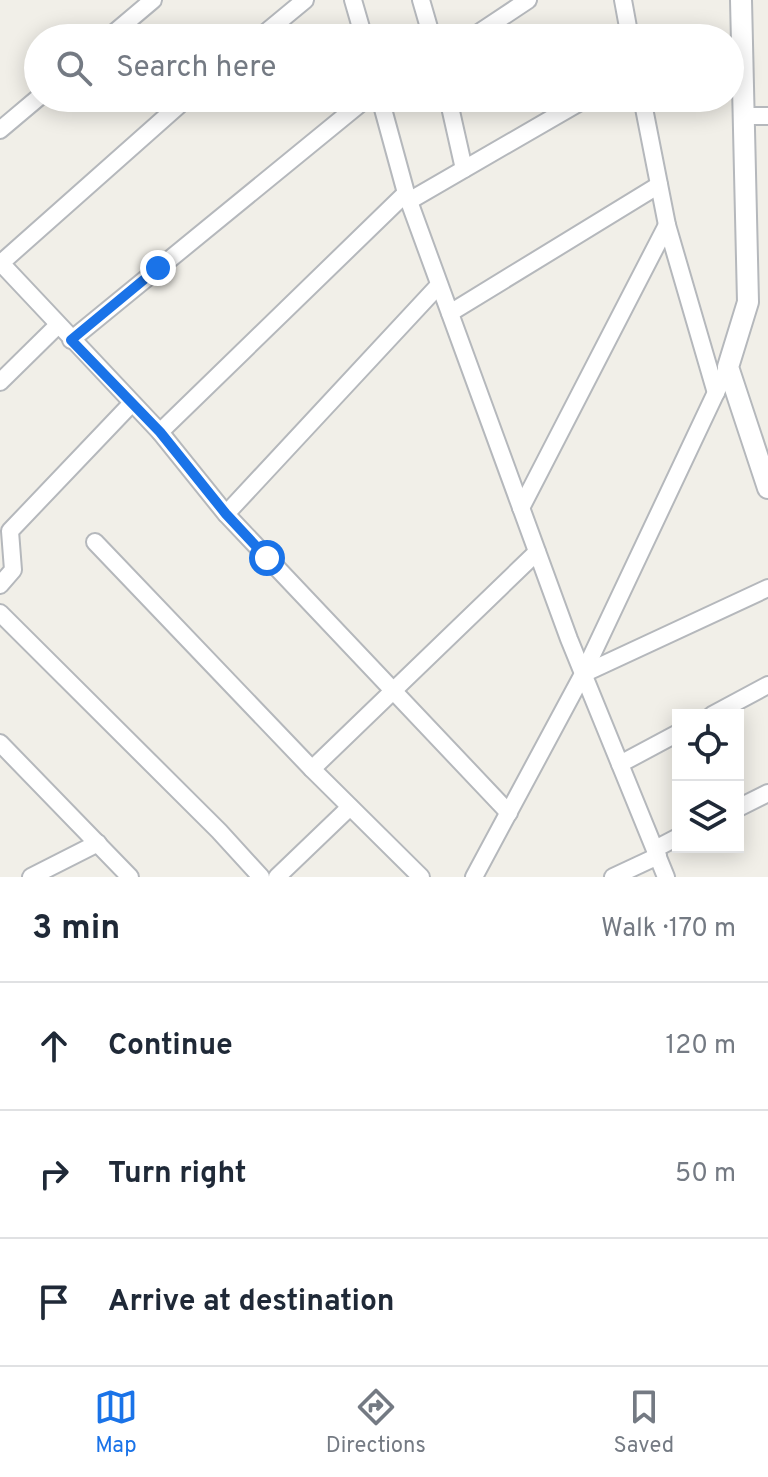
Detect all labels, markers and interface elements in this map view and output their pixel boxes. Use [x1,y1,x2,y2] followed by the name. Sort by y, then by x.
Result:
[24,24,744,112] search box
[52,46,96,90] icon: search
[116,50,276,87] text: Search here
[140,250,176,286] route end
[249,540,285,576] route start
[672,709,744,853] map controls
[672,709,744,781] button: locate
[672,781,744,853] button: layers
[32,908,120,951] text: 3 min
[601,913,736,946] text: Walk · 170 m
[32,1024,76,1068] icon: ahead
[108,1028,233,1065] text: Continue
[666,1030,736,1063] text: 120 m
[32,1152,76,1196] icon: right
[108,1156,246,1193] text: Turn right
[675,1158,736,1191] text: 50 m
[32,1280,76,1324] icon: arrive
[108,1284,394,1321] text: Arrive at destination
[94,1385,138,1460] tab: Map
[326,1385,426,1460] tab: Directions
[614,1385,674,1460] tab: Saved

